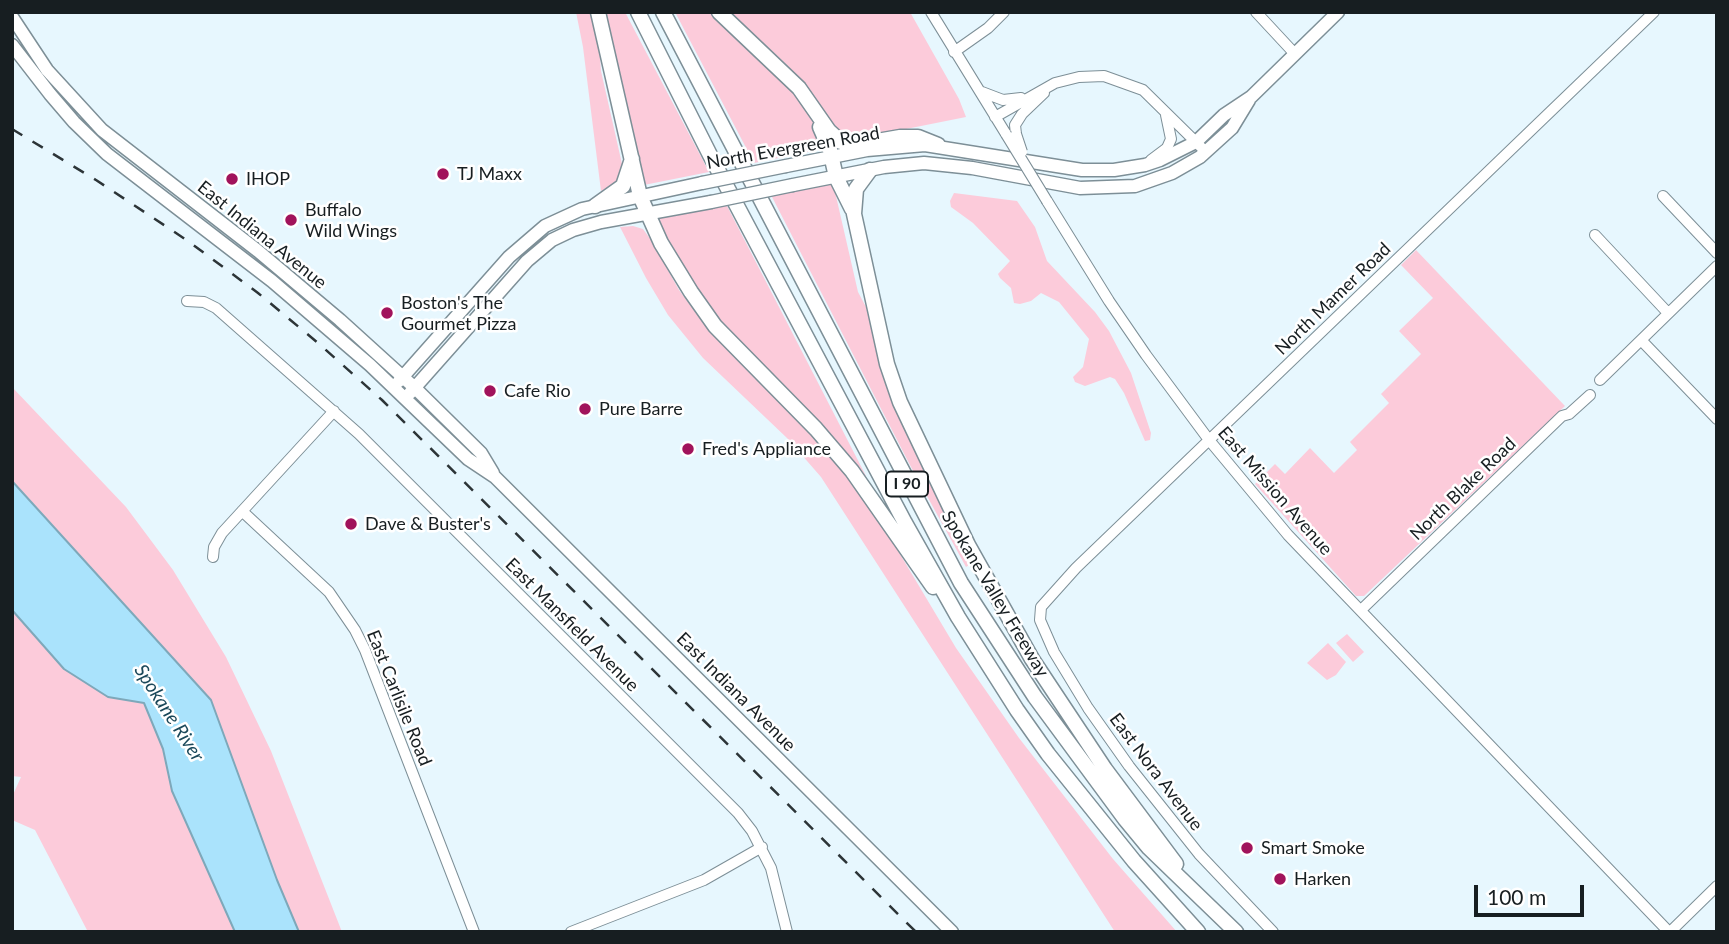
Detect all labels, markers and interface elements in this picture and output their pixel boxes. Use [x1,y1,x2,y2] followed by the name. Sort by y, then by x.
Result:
[705,122,881,174] street label: North Evergreen Road
[457,163,522,185] place label: TJ Maxx
[435,166,451,182] marker: TJ Maxx
[246,168,290,190] place label: IHOP
[224,171,240,187] marker: IHOP
[193,176,331,294] street label: East Indiana Avenue
[305,199,397,242] place label: Buffalo Wild Wings
[283,212,299,228] marker: Buffalo Wild Wings
[1271,238,1395,360] street label: North Mamer Road
[401,292,516,334] place label: Boston's The Gourmet Pizza
[379,305,395,321] marker: Boston's The Gourmet Pizza
[504,380,571,402] place label: Cafe Rio
[482,383,498,399] marker: Cafe Rio
[599,398,683,420] place label: Pure Barre
[577,401,593,417] marker: Pure Barre
[1213,422,1337,560] street label: East Mission Avenue
[1406,433,1520,545] street label: North Blake Road
[702,438,831,460] place label: Fred's Appliance
[680,441,696,457] marker: Fred's Appliance
[886,471,928,496] road number: I 90
[937,507,1053,681] street label: Spokane Valley Freeway
[365,513,491,535] place label: Dave & Buster's
[343,516,359,532] marker: Dave & Buster's
[501,554,643,696] street label: East Mansfield Avenue
[362,627,436,769] street label: East Carlisile Road
[672,628,800,756] street label: East Indiana Avenue
[129,660,209,766] water label: Spokane River
[1105,709,1207,835] street label: East Nora Avenue
[1261,837,1365,859] place label: Smart Smoke
[1239,840,1255,856] marker: Smart Smoke
[1294,868,1351,890] place label: Harken
[1477,870,1587,914] scale bar
[1272,871,1288,887] marker: Harken
[1487,884,1546,909] text: 100 m

